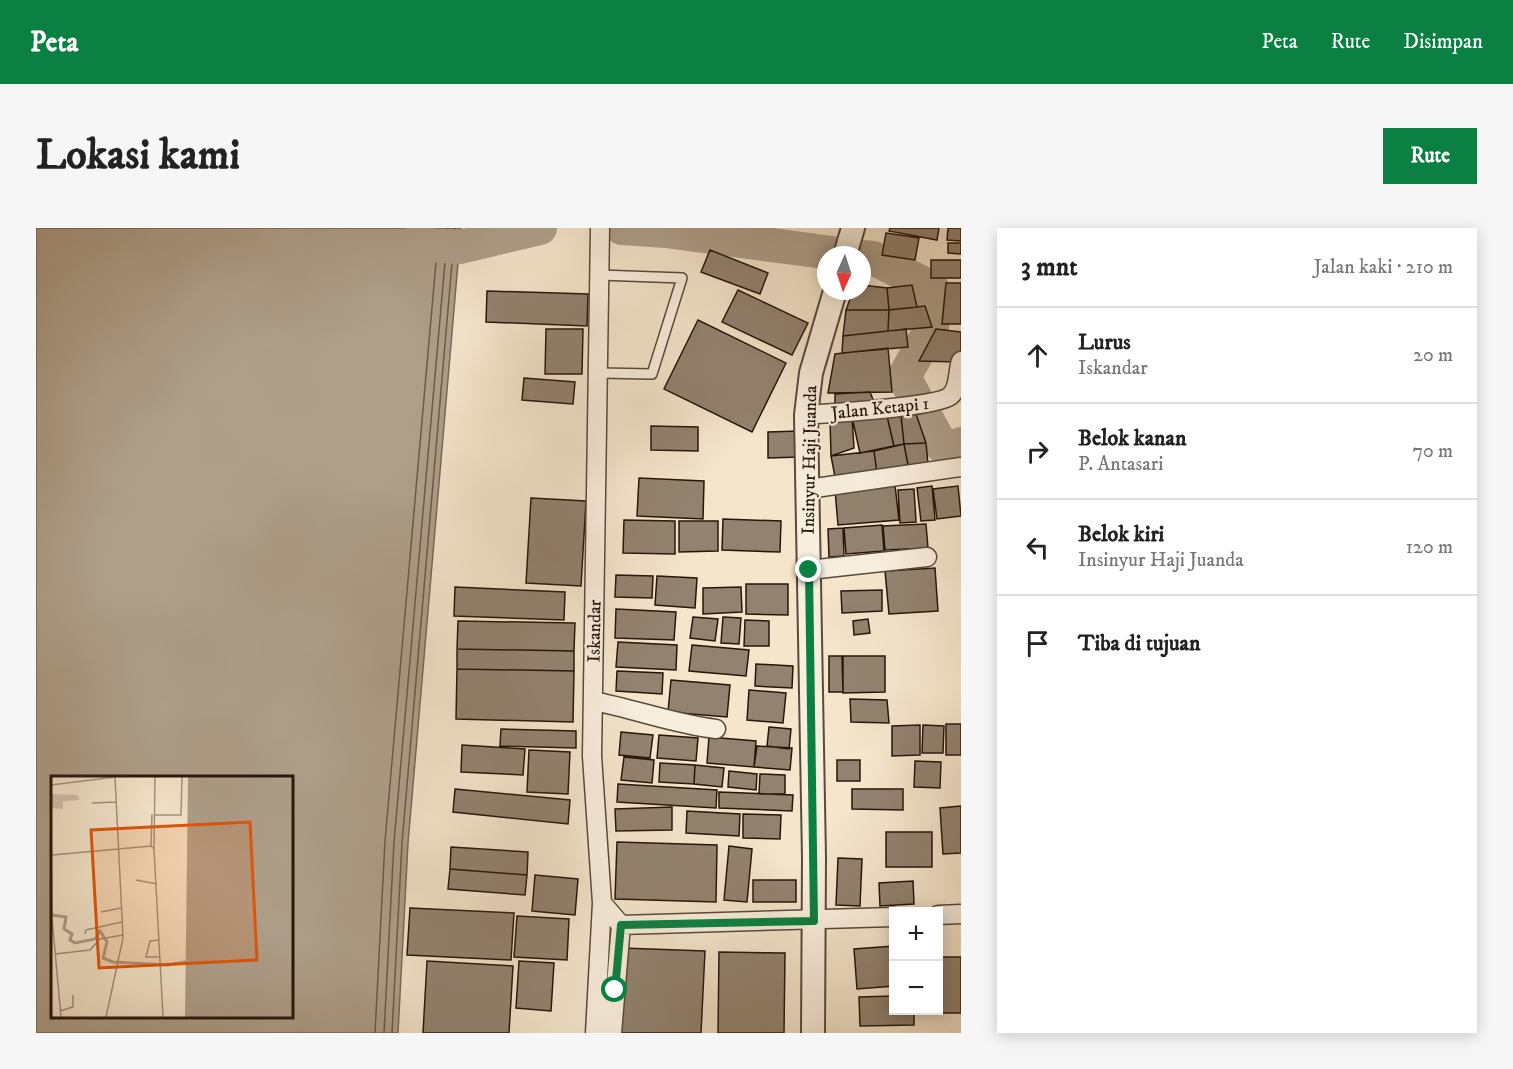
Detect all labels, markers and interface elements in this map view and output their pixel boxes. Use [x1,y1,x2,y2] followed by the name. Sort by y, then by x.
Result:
[30,25,78,60] text: Peta
[1262,29,1298,55] text: Peta
[1331,29,1370,55] text: Rute
[1403,29,1483,55] text: Disimpan
[1383,128,1477,184] button: Rute
[36,130,240,182] text: Lokasi kami
[817,246,871,300] north arrow
[1021,251,1078,284] text: 3 mnt
[1314,255,1453,280] text: Jalan kaki · 210 m
[1078,329,1131,356] text: Lurus
[1021,339,1054,372] icon: ahead
[1413,343,1453,368] text: 20 m
[1078,356,1148,381] text: Iskandar
[798,385,822,535] street label: Insinyur Haji Juanda
[828,393,930,425] street label: Jalan Ketapi 1
[1078,425,1186,452] text: Belok kanan
[1021,435,1054,468] icon: right
[1412,439,1453,464] text: 70 m
[1078,452,1163,477] text: P. Antasari
[1078,521,1164,548] text: Belok kiri
[1021,531,1054,564] icon: left
[1406,535,1453,560] text: 120 m
[1078,548,1244,573] text: Insinyur Haji Juanda
[795,556,821,582] route end
[583,599,607,663] street label: Iskandar
[1021,627,1054,660] icon: arrive
[1078,630,1200,657] text: Tiba di tujuan
[51,776,292,1018] inset map
[889,907,943,1015] map controls
[889,907,943,961] button: +
[889,961,943,1015] button: −
[601,976,627,1002] route start

